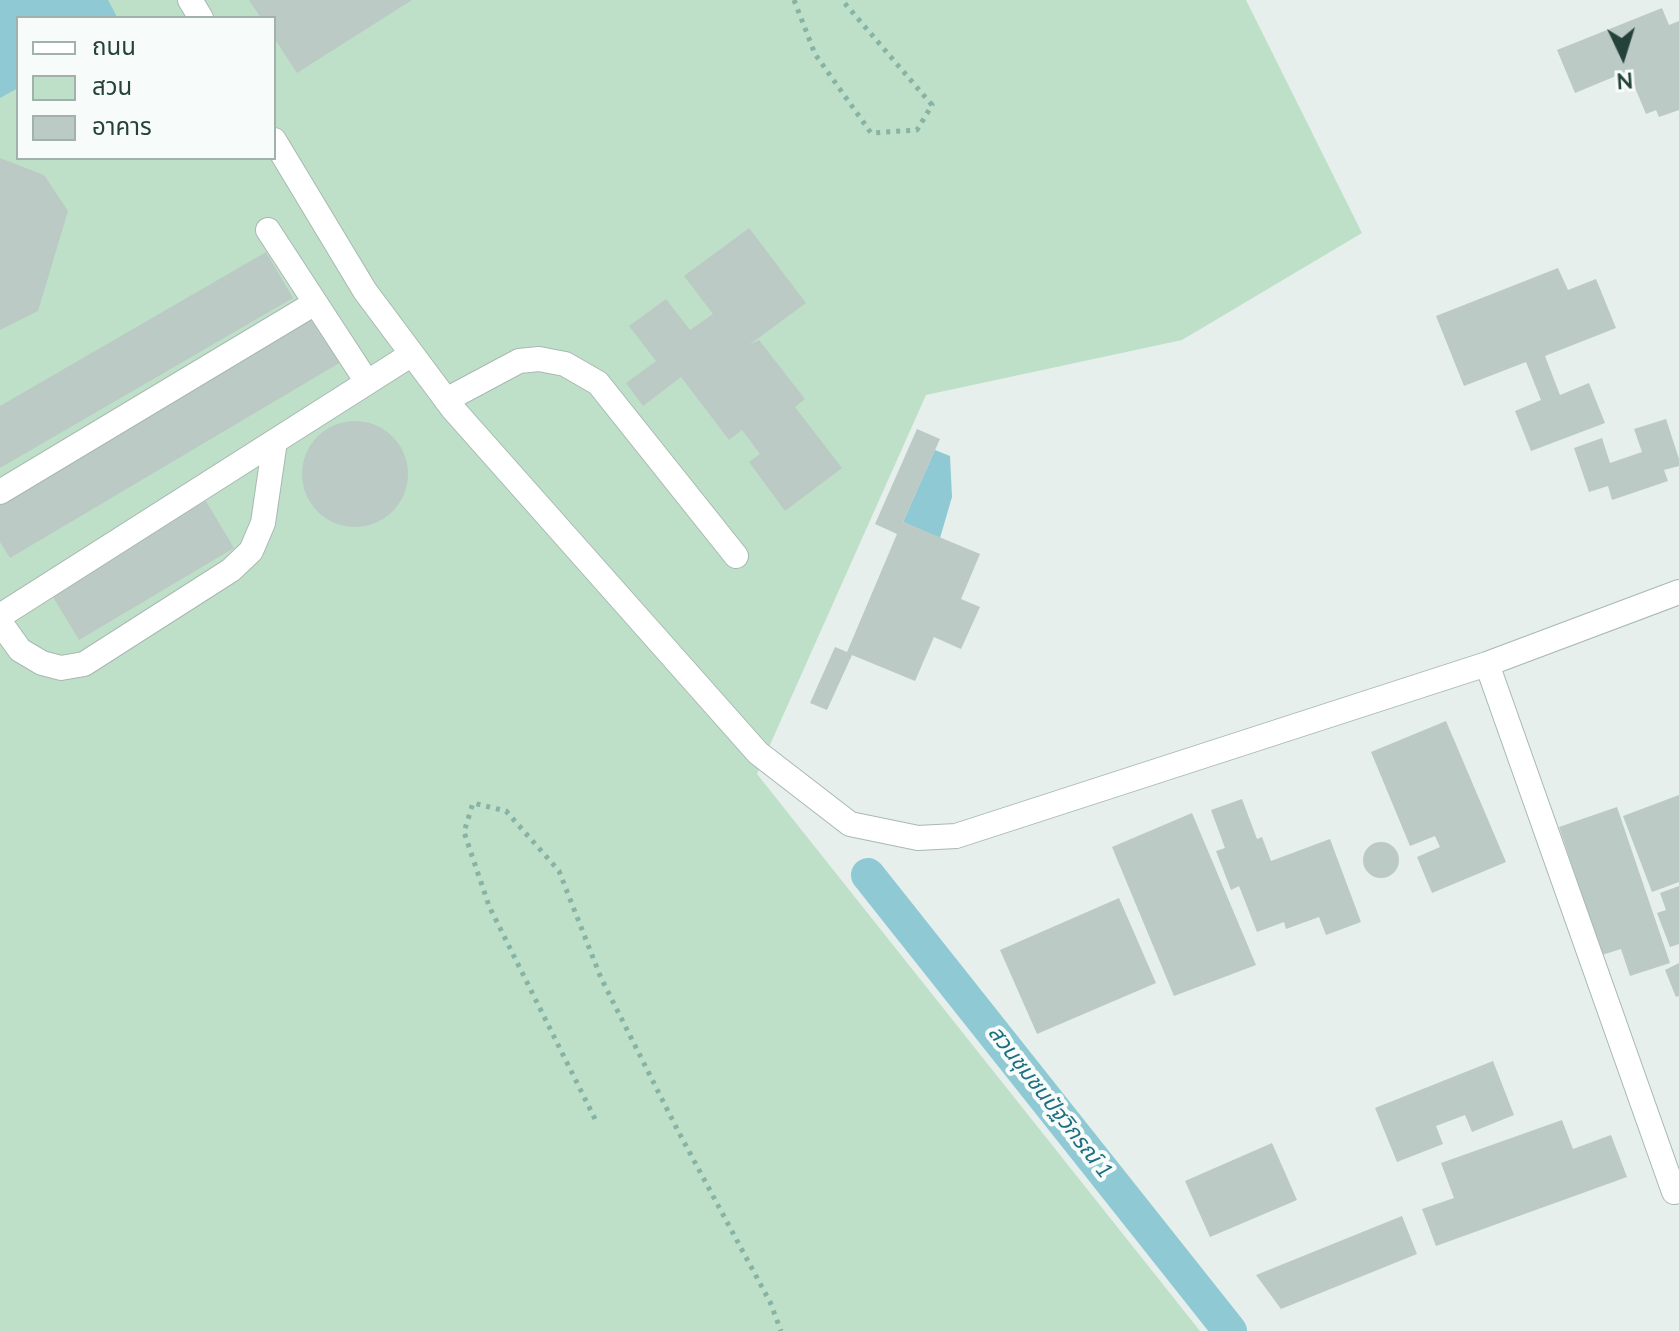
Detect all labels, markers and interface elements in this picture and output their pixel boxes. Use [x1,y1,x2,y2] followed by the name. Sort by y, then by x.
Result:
[16,16,276,160] legend
[1583,16,1663,96] north arrow
[92,31,136,63] text: ถนน
[1615,64,1634,95] text: N
[92,71,132,103] text: สวน
[92,111,152,143] text: อาคาร
[981,1021,1117,1185] water label: สวนชุมชนปัฐวิกรณ์ 1

